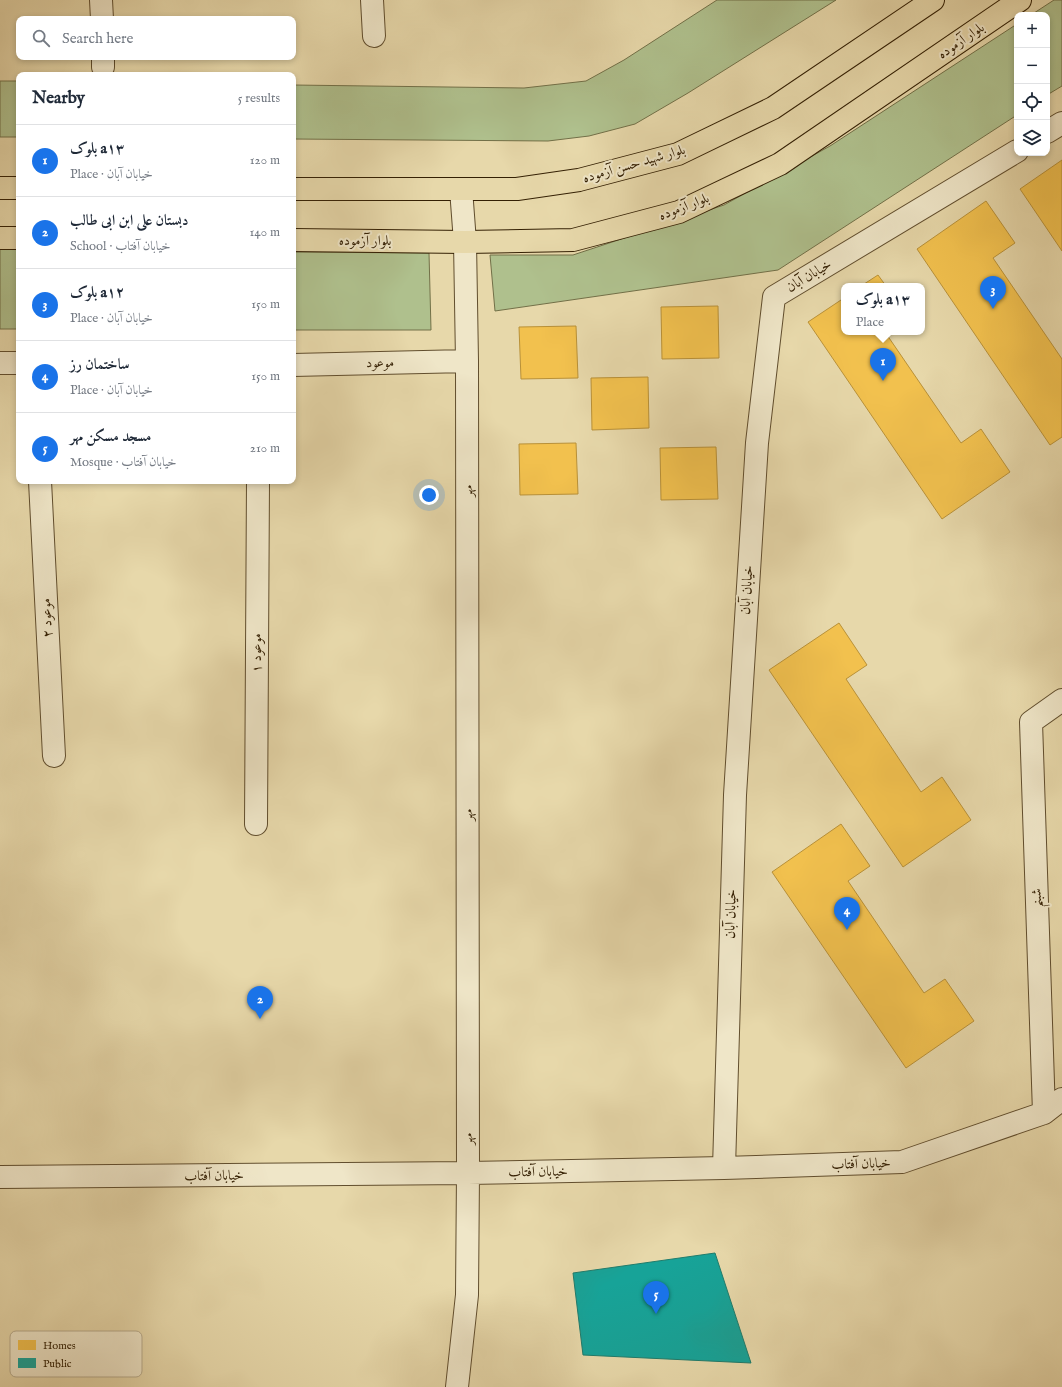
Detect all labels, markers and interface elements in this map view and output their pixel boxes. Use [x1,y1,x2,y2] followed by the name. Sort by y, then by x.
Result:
[1014,12,1050,156] map controls
[1014,12,1050,48] button: +
[16,16,296,60] search box
[934,19,988,63] street label: بلوار آزموده
[30,27,52,49] icon: search
[62,29,133,48] text: Search here
[1014,48,1050,84] button: −
[1014,84,1050,120] button: locate
[32,88,85,109] text: Nearby
[238,90,280,107] text: 5 results
[1014,120,1050,156] button: layers
[70,139,125,158] text: بلوک a۱۳
[581,141,688,187] street label: بلوار شهید حسن آزموده
[43,152,47,169] text: 1
[250,152,280,169] text: 120 m
[70,166,153,183] text: Place · خیابان آبان
[656,189,712,225] street label: بلوار آزموده
[70,211,189,230] text: دبستان علی ابن ابی طالب
[42,224,48,241] text: 2
[250,224,280,241] text: 140 m
[339,232,392,250] street label: بلوار آزموده
[70,238,170,255] text: School · خیابان آفتاب
[783,256,835,296] street label: خیابان آبان
[980,276,1006,309] pin: 3
[70,283,125,302] text: بلوک a۱۲
[841,283,925,335] popup
[856,290,910,309] text: بلوک a۱۳
[43,296,47,313] text: 3
[251,296,280,313] text: 150 m
[70,310,153,327] text: Place · خیابان آبان
[856,314,884,331] text: Place
[870,348,896,381] pin: 1
[366,354,394,372] street label: موعود
[70,355,130,374] text: ساختمان رز
[42,368,48,385] text: 4
[251,368,280,385] text: 150 m
[70,382,153,399] text: Place · خیابان آبان
[70,427,151,446] text: مسجد مسکن مهر
[43,440,47,457] text: 5
[250,440,280,457] text: 210 m
[70,454,177,471] text: Mosque · خیابان آفتاب
[419,485,439,505] your location
[459,485,477,499] street label: مهر
[736,565,758,615] street label: خیابان آبان
[37,598,57,638] street label: موعود ۲
[248,633,266,673] street label: موعود ۱
[459,809,477,823] street label: مهر
[1028,888,1050,908] street label: شبنم
[721,889,741,939] street label: خیابان آبان
[834,897,860,930] pin: 4
[247,986,273,1019] pin: 2
[459,1133,477,1147] street label: مهر
[831,1154,891,1174] street label: خیابان آفتاب
[508,1162,568,1182] street label: خیابان آفتاب
[184,1166,244,1186] street label: خیابان آفتاب
[643,1281,669,1314] pin: 5
[10,1331,142,1377] legend
[43,1339,76,1353] text: Homes
[43,1357,72,1371] text: Public

